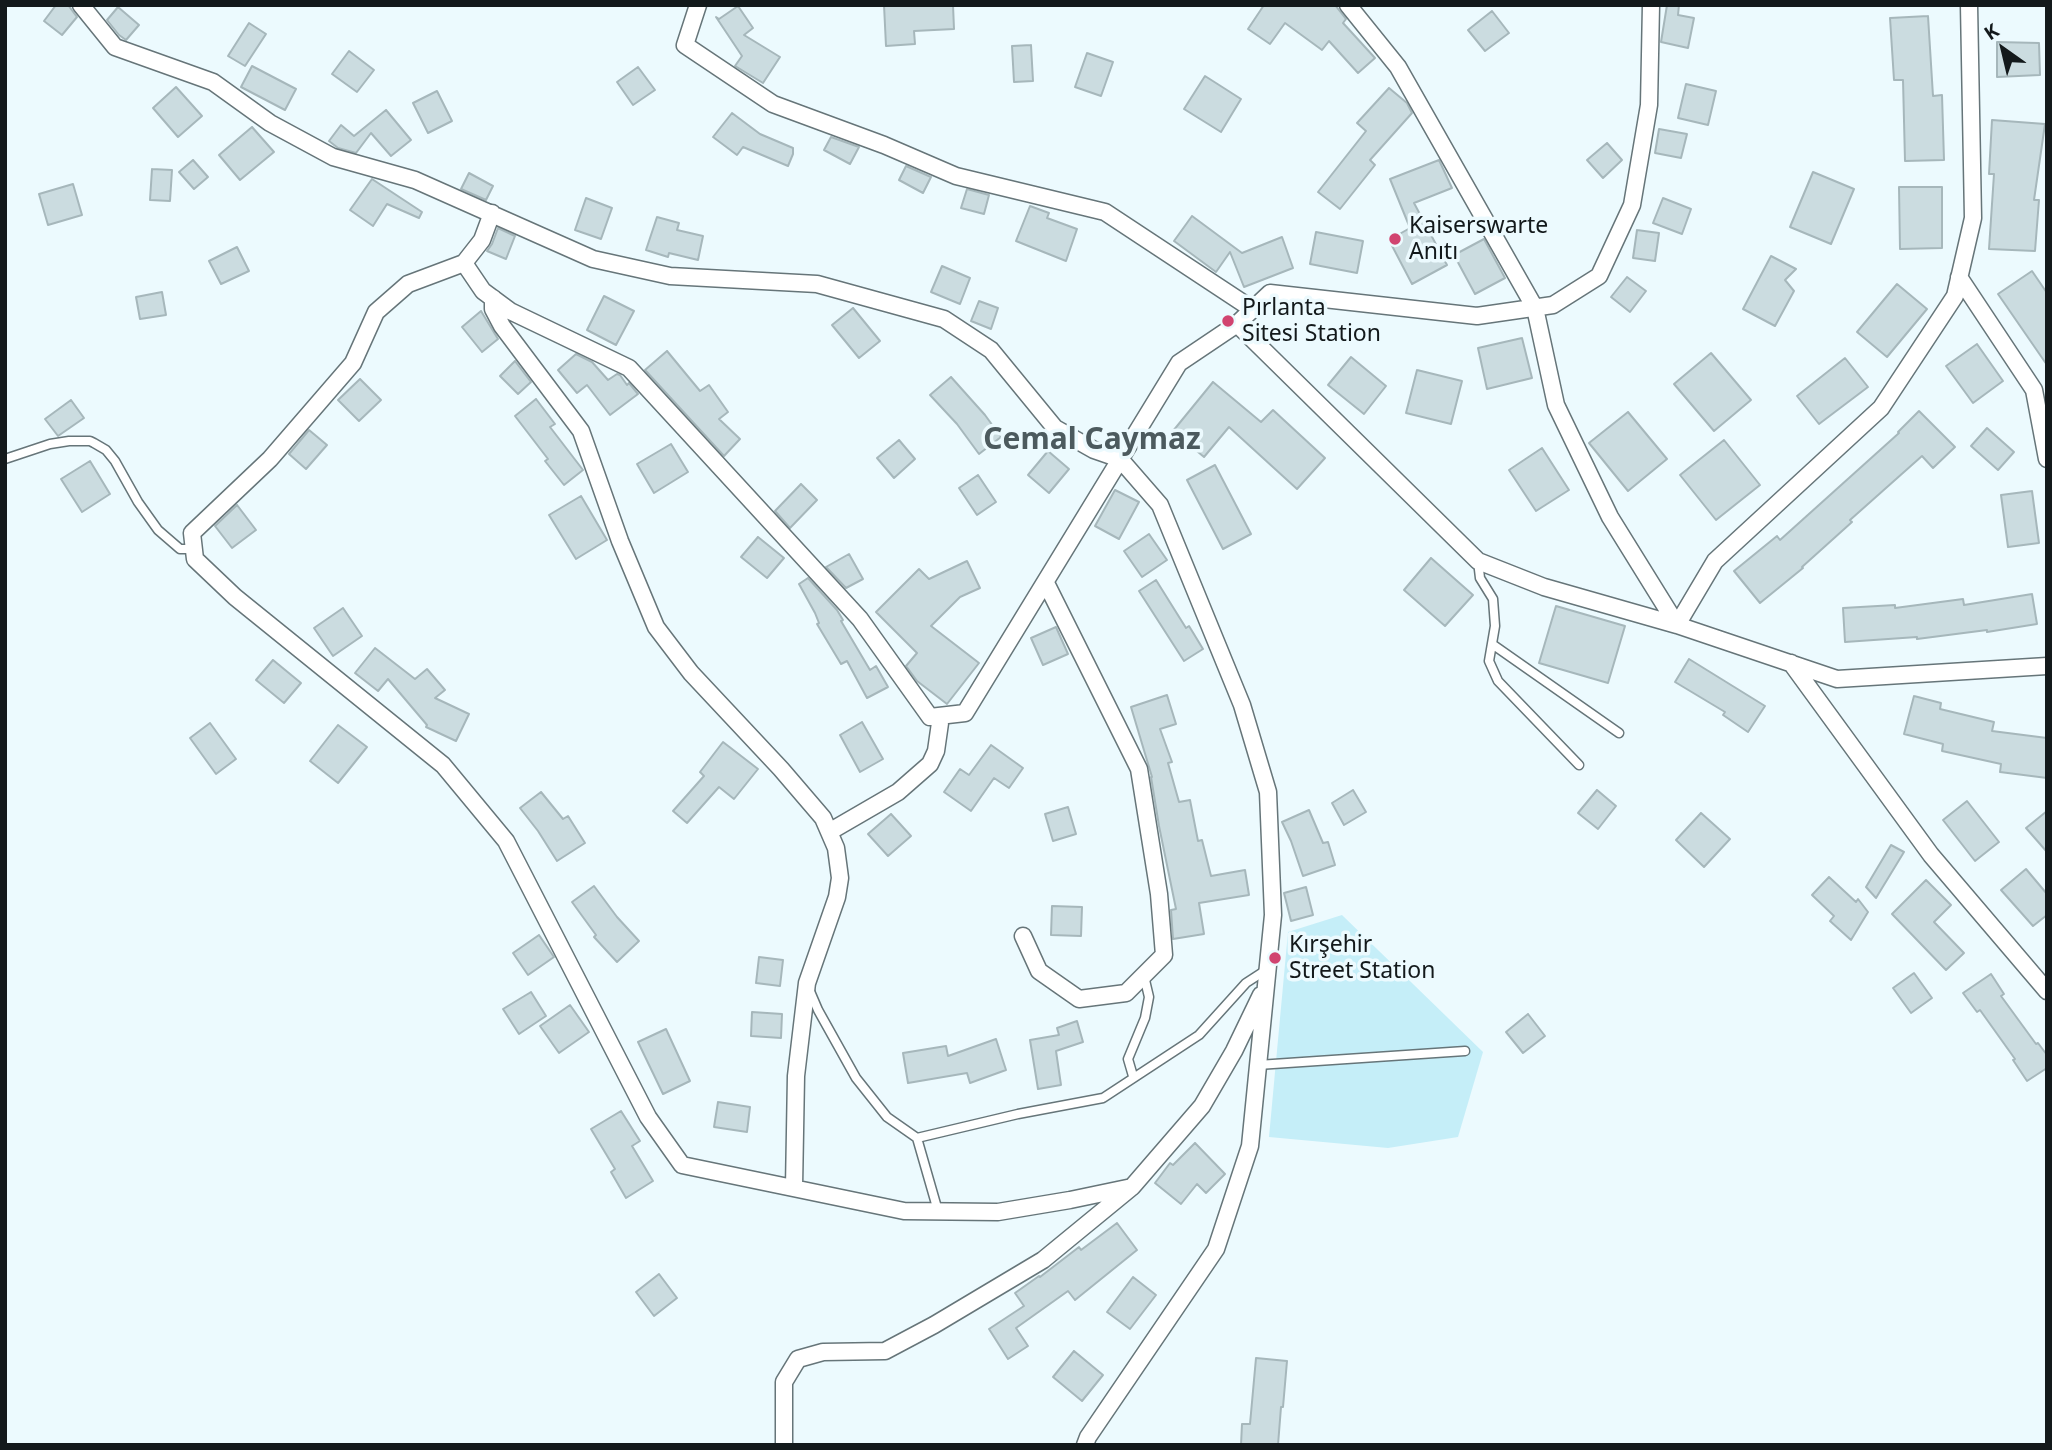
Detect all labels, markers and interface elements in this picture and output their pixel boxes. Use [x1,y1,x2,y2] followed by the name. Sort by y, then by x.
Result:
[1968,14,2038,84] north arrow
[1979,17,2004,46] text: K
[1409,212,1548,266] place label: Kaiserswarte Anıtı
[1387,231,1403,247] marker: Kaiserswarte Anıtı
[1242,294,1381,348] place label: Pırlanta Sitesi Station
[1220,313,1236,329] marker: Pırlanta Sitesi Station
[983,422,1201,458] district label: Cemal Caymaz
[1289,931,1435,985] place label: Kırşehir Street Station
[1267,950,1283,966] marker: Kırşehir Street Station

